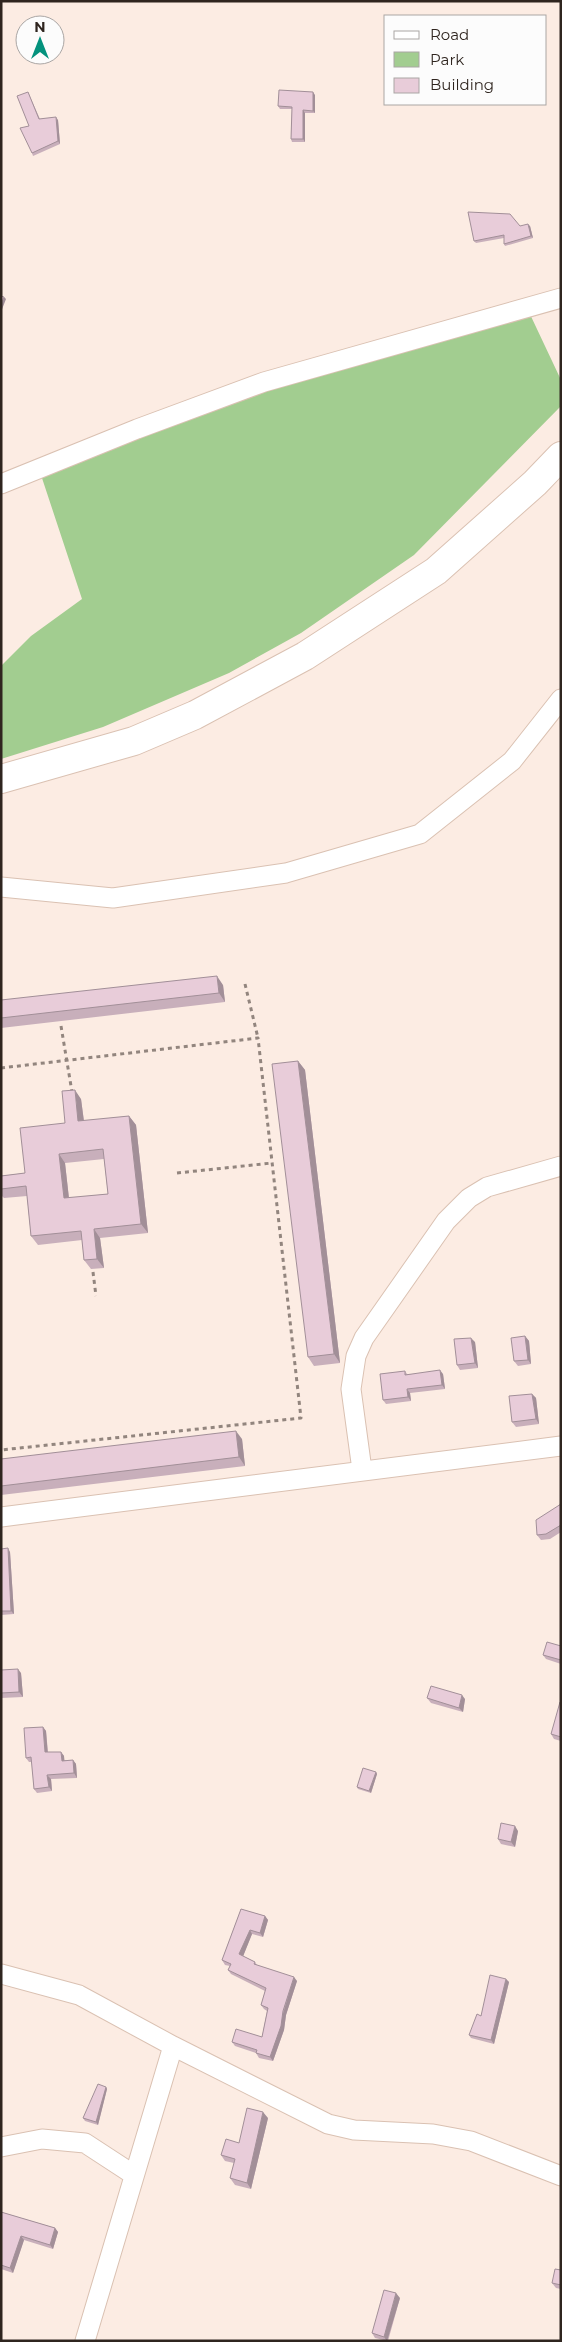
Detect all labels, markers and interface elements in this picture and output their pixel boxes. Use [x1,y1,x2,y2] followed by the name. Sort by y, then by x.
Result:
[15,15,65,65] north arrow
[384,15,547,105] legend
[34,18,46,36] text: N
[430,25,469,44] text: Road
[430,50,464,69] text: Park
[430,75,494,94] text: Building

